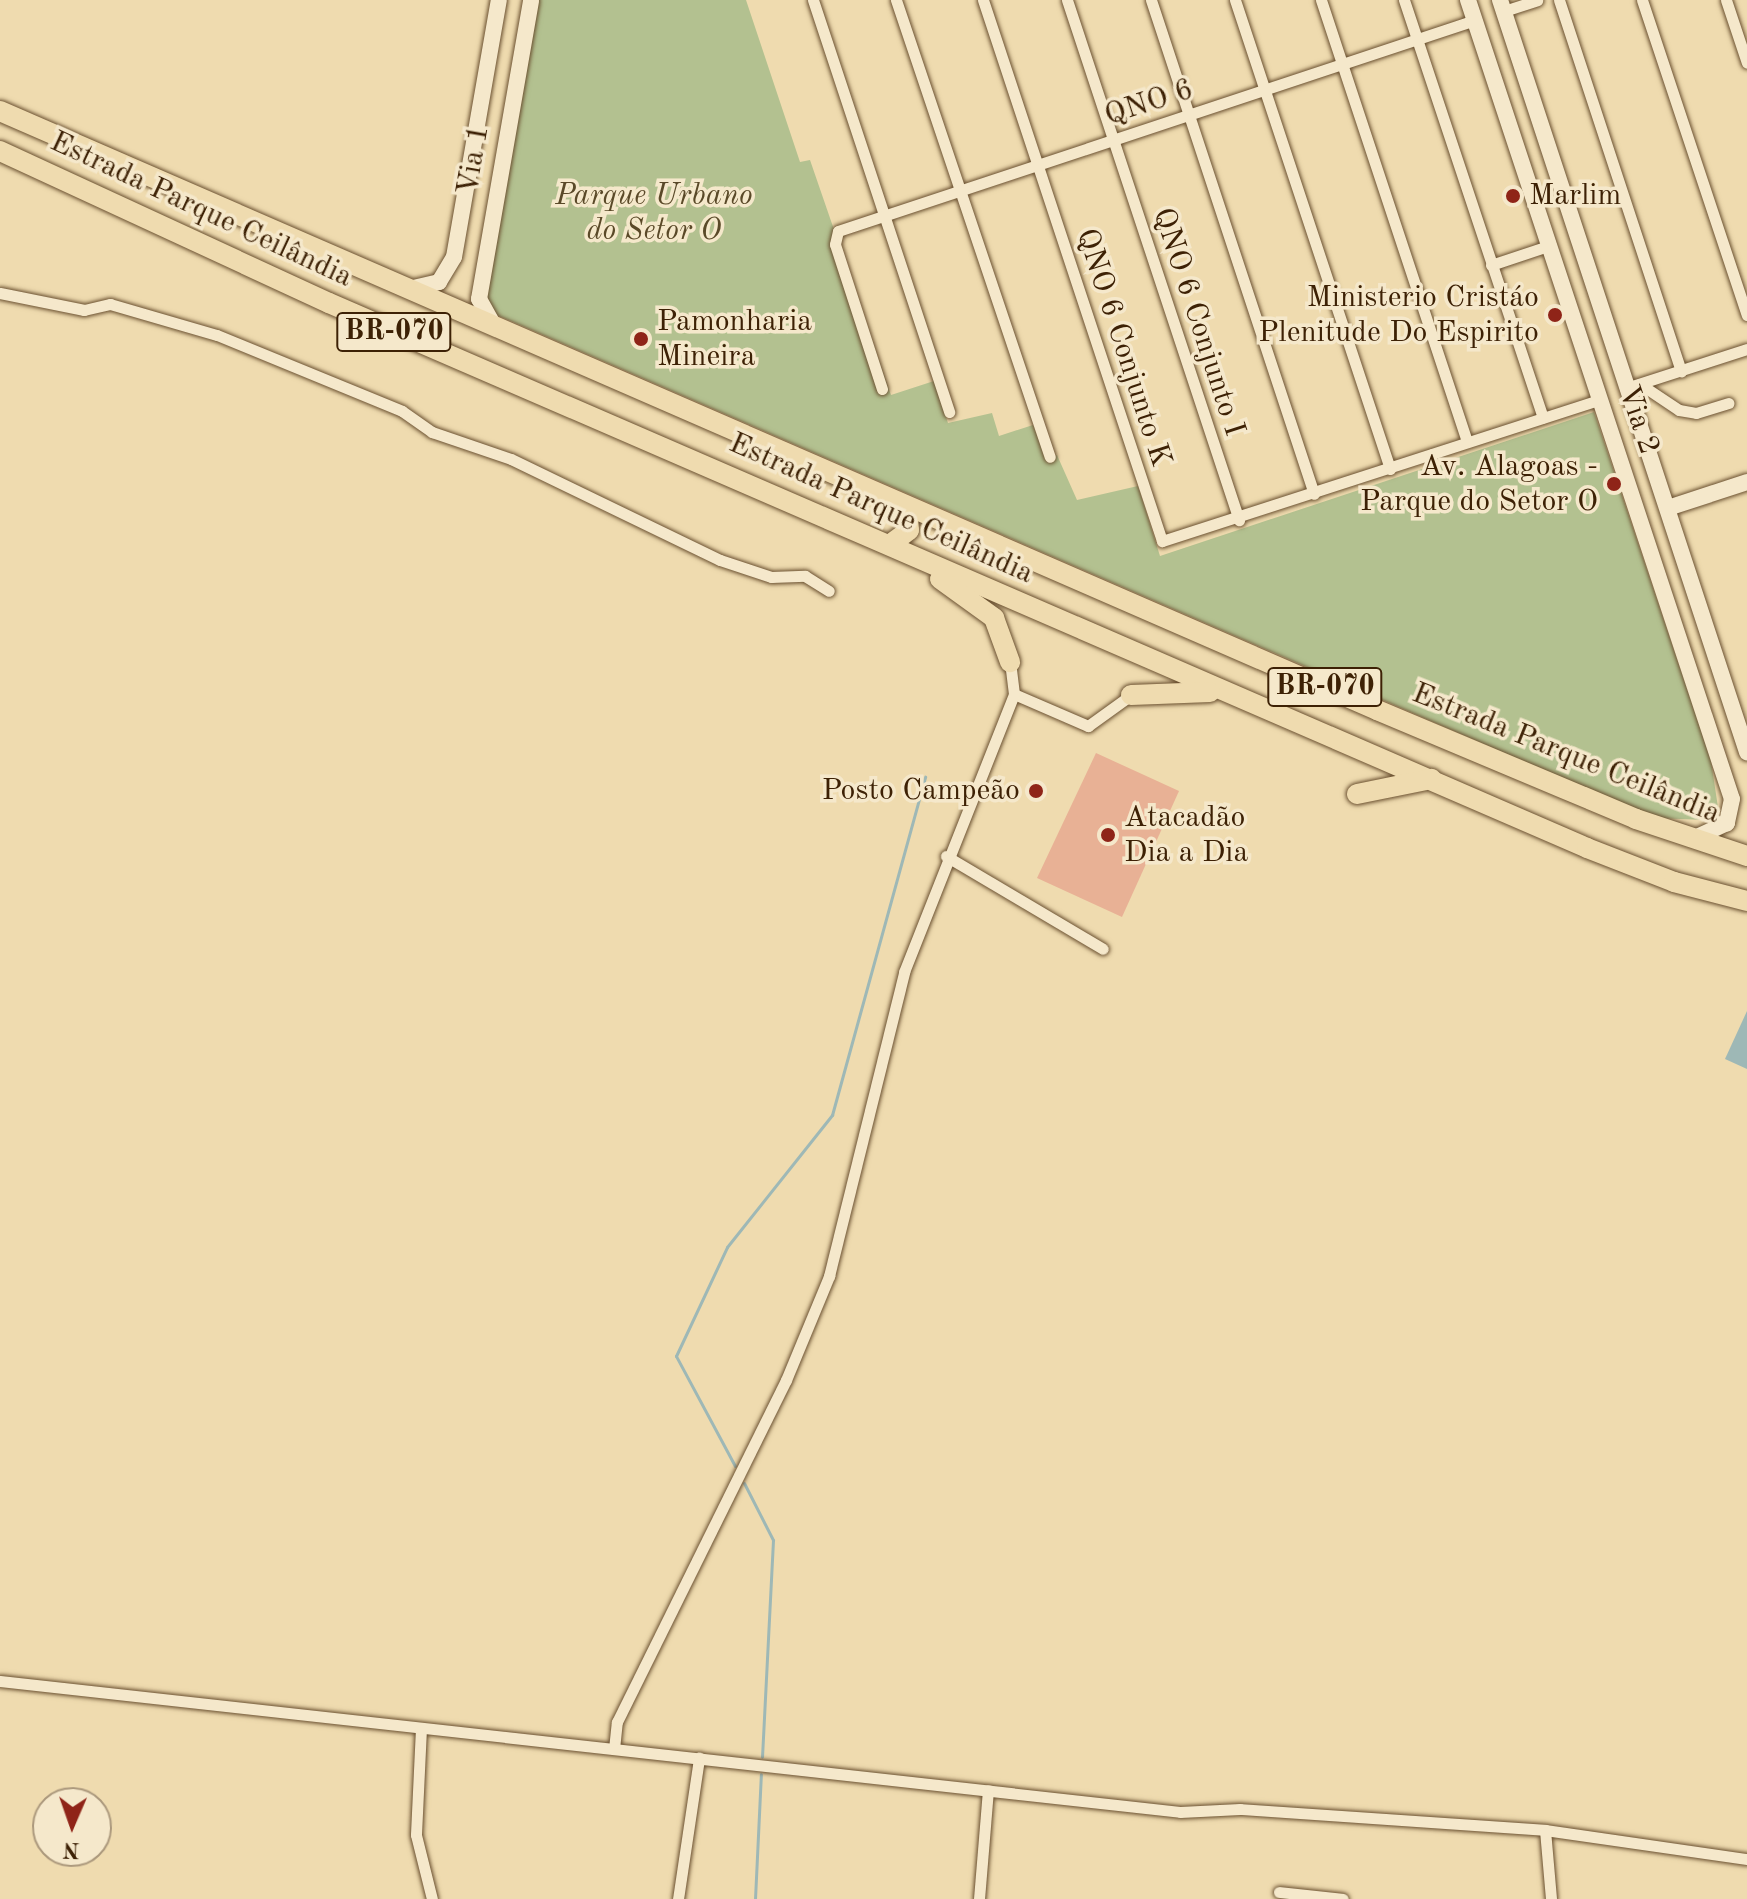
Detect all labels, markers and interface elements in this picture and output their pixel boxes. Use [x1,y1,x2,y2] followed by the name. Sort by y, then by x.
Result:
[1100,72,1198,134] street label: QNO 6
[450,122,498,198] street label: Via 1
[44,124,358,296] street label: Estrada Parque Ceilândia
[555,178,753,248] park label: Parque Urbano do Setor O
[1529,178,1621,214] place label: Marlim
[1504,187,1522,205] marker: Marlim
[1144,203,1252,441] street label: QNO 6 Conjunto I
[1067,224,1179,472] street label: QNO 6 Conjunto K
[1258,280,1539,350] place label: Ministerio Cristáo Plenitude Do Espirito
[657,304,812,374] place label: Pamonharia Mineira
[1546,306,1564,324] marker: Ministerio Cristáo Plenitude Do Espirito
[336,308,452,356] road number: BR-070
[632,330,650,348] marker: Pamonharia Mineira
[1609,381,1667,459] street label: Via 2
[723,426,1039,592] street label: Estrada Parque Ceilândia
[1360,449,1598,520] place label: Av. Alagoas - Parque do Setor O
[1605,475,1623,493] marker: Av. Alagoas - Parque do Setor O
[1267,663,1383,711] road number: BR-070
[1407,676,1725,832] street label: Estrada Parque Ceilândia
[822,773,1020,809] place label: Posto Campeão
[1027,782,1045,800] marker: Posto Campeão
[1124,800,1248,870] place label: Atacadão Dia a Dia
[1099,826,1117,844] marker: Atacadão Dia a Dia
[32,1787,112,1867] north arrow
[62,1838,80,1860] text: N

